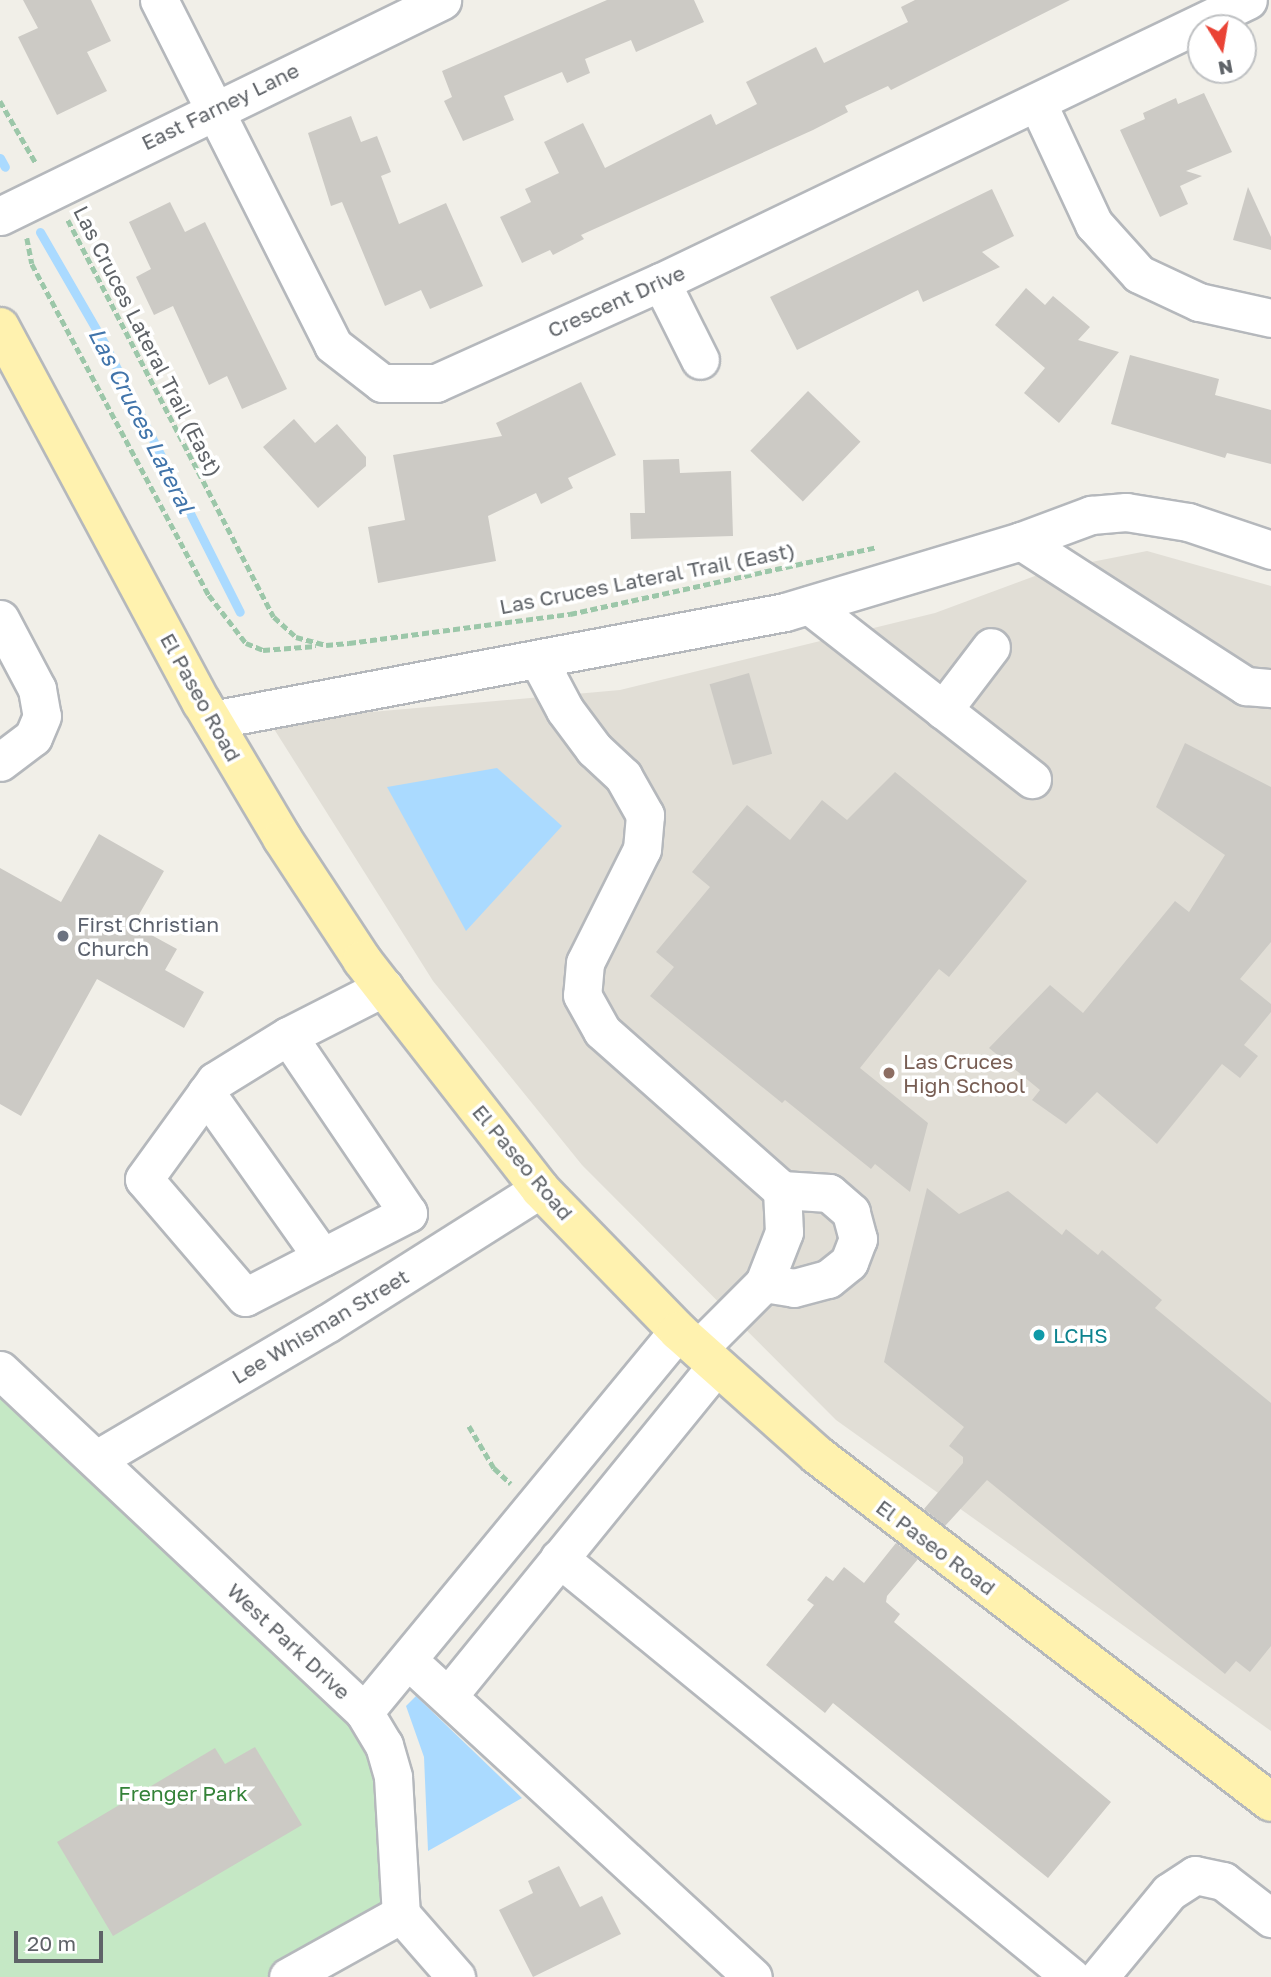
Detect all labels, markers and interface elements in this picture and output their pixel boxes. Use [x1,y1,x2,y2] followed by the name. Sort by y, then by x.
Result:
[1187,14,1257,84] north arrow
[1216,55,1235,81] text: N
[137,57,303,155] street label: East Farney Lane
[69,201,227,481] street label: Las Cruces Lateral Trail (East)
[543,259,689,343] street label: Crescent Drive
[83,323,201,517] water label: Las Cruces Lateral
[497,537,797,619] street label: Las Cruces Lateral Trail (East)
[155,628,247,766] street label: El Paseo Road
[77,911,219,961] place label: First Christian Church
[55,928,71,944] marker: First Christian Church
[903,1048,1025,1098] place label: Las Cruces High School
[881,1065,897,1081] marker: Las Cruces High School
[467,1099,579,1225] street label: El Paseo Road
[227,1263,413,1389] street label: Lee Whisman Street
[1053,1322,1108,1348] place label: LCHS
[1031,1327,1047,1343] marker: LCHS
[871,1494,1001,1600] street label: El Paseo Road
[222,1578,356,1704] street label: West Park Drive
[118,1780,248,1806] park label: Frenger Park
[18,1918,107,1962] scale bar
[27,1930,76,1956] text: 20 m

